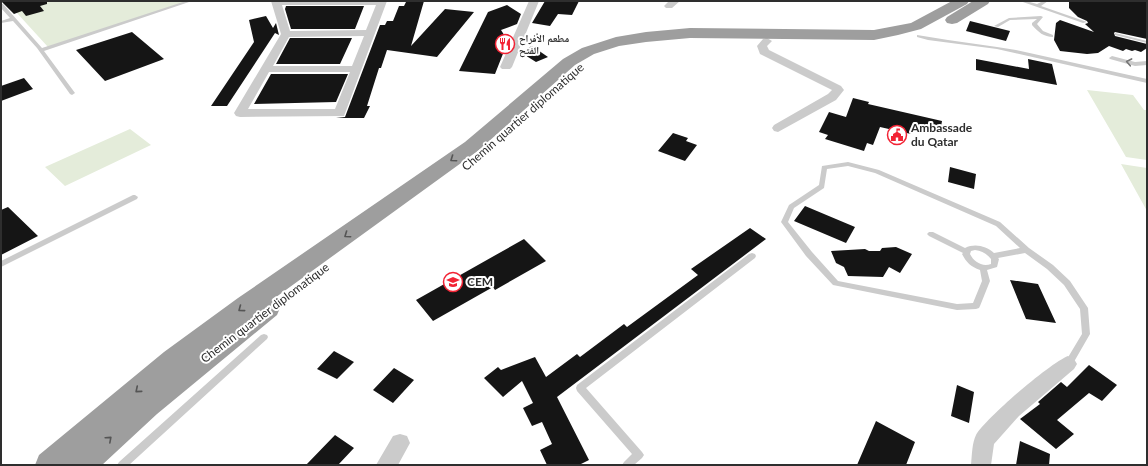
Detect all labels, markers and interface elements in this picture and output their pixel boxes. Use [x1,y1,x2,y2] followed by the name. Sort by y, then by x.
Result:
[519,32,569,58] place label: مطعم الأفراح الفتح
[494,33,516,55] restaurant icon: مطعم الأفراح الفتح
[458,59,587,174] street label: Chemin quartier diplomatique
[1126,59,1132,67] one-way arrow
[910,120,973,149] place label: Ambassade du Qatar
[886,124,908,146] public building icon: Ambassade du Qatar
[450,154,457,162] one-way arrow
[344,230,351,238] one-way arrow
[197,259,332,366] street label: Chemin quartier diplomatique
[442,271,464,293] school or university icon: CEM
[467,274,493,289] place label: CEM
[238,305,245,312] one-way arrow
[136,385,143,392] one-way arrow
[104,437,111,444] one-way arrow

